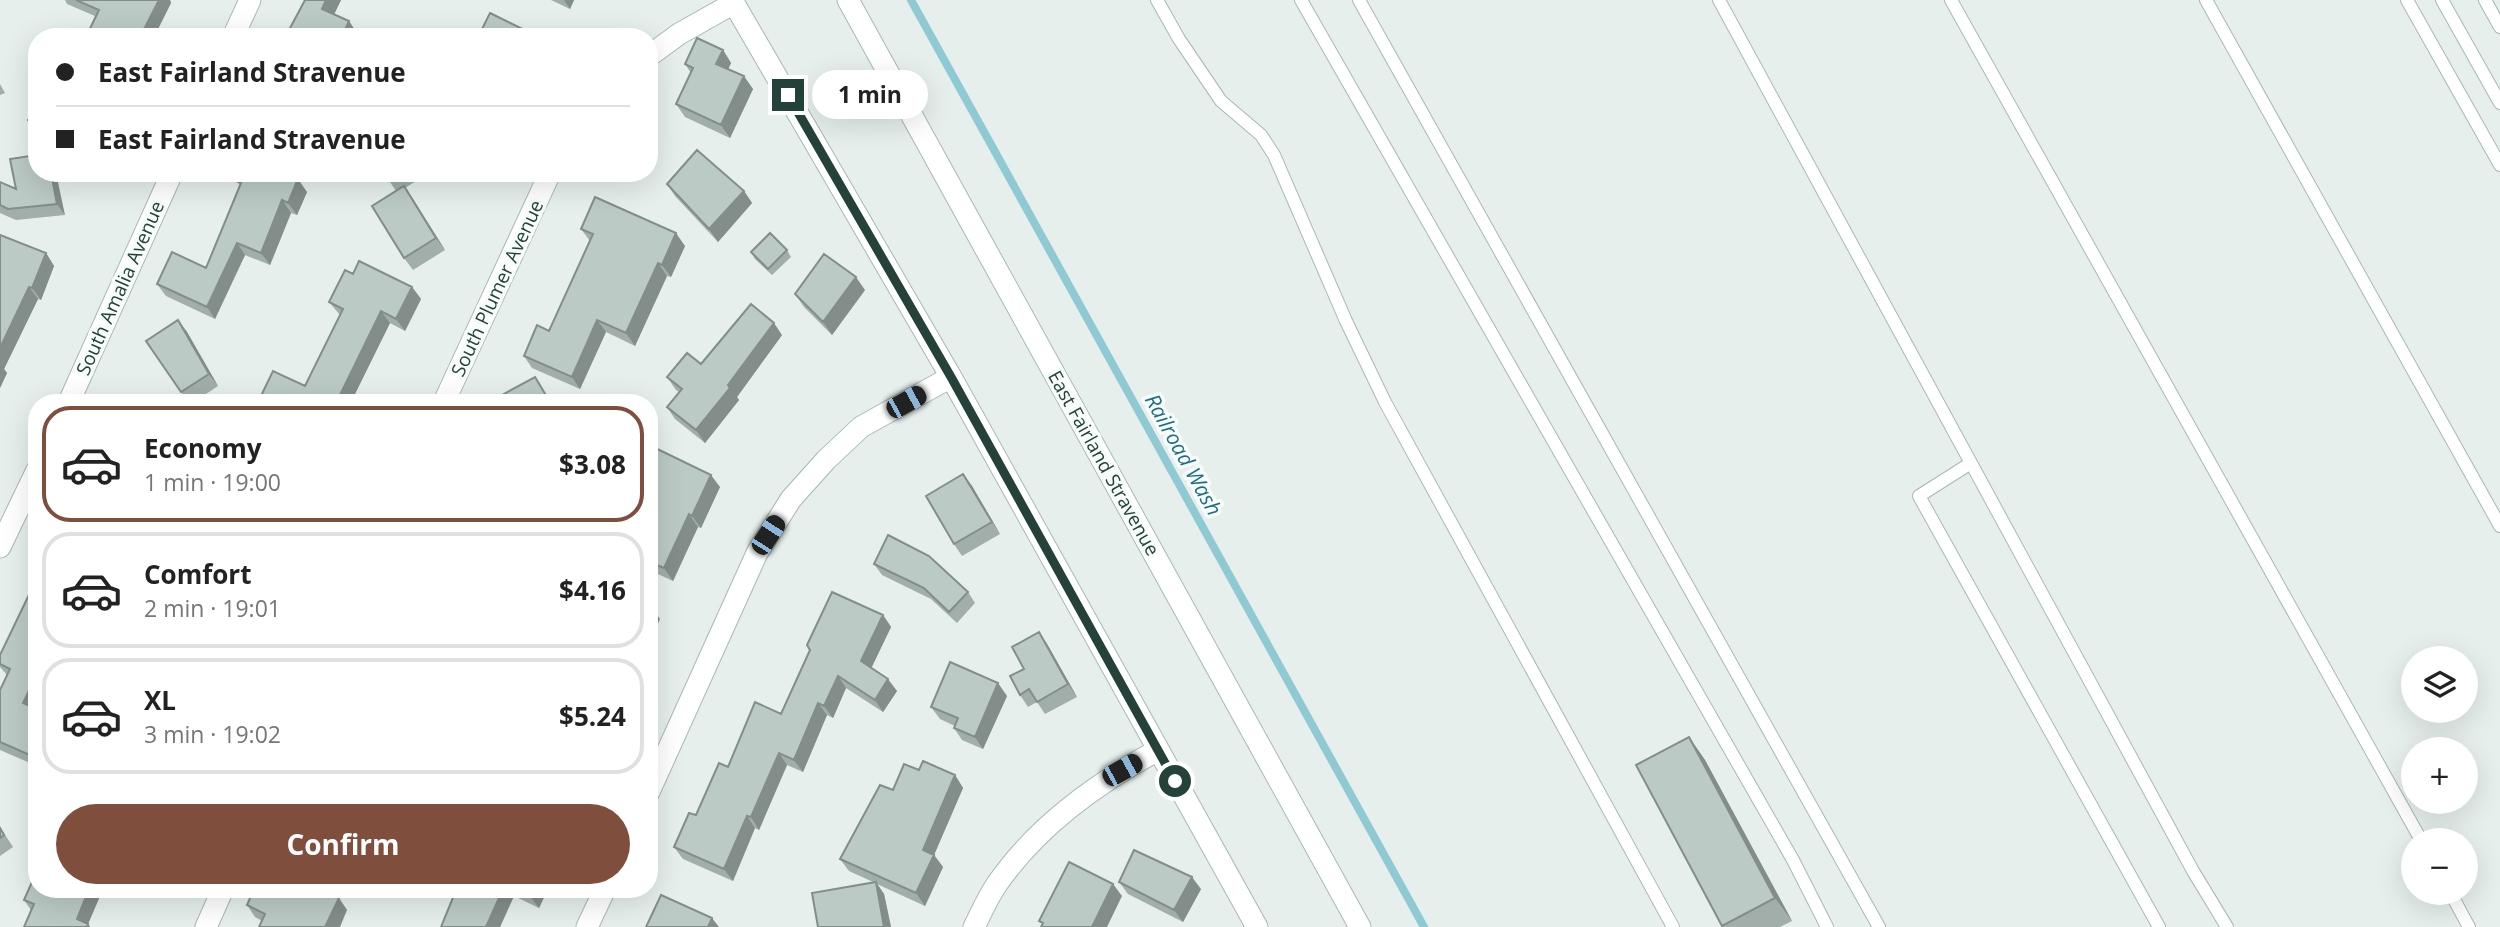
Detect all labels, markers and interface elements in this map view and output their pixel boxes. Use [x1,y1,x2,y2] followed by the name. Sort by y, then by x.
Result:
[98,54,406,90] text: East Fairland Stravenue
[812,70,928,119] callout: 1 min
[838,78,902,110] text: 1 min
[772,79,804,111] route end
[98,121,406,157] text: East Fairland Stravenue
[445,196,549,380] street label: South Plumer Avenue
[70,197,170,379] street label: South Amalia Avenue
[1042,366,1166,560] street label: East Fairland Stravenue
[883,383,930,421] car
[1139,389,1229,520] water label: Railroad Wash
[144,430,262,466] text: Economy
[60,433,123,496] icon: car
[559,446,626,482] text: $3.08
[144,466,281,498] text: 1 min · 19:00
[748,512,789,558] car
[144,556,251,592] text: Comfort
[60,559,123,622] icon: car
[559,572,626,608] text: $4.16
[144,592,281,624] text: 2 min · 19:01
[2401,646,2478,905] map controls
[2401,646,2478,723] button: layers
[144,682,176,718] text: XL
[60,685,123,748] icon: car
[559,698,626,734] text: $5.24
[144,718,281,750] text: 3 min · 19:02
[2401,737,2478,814] button: +
[1099,751,1146,789] car
[1159,765,1191,797] route start
[56,804,630,884] button: Confirm
[2401,828,2478,905] button: −

